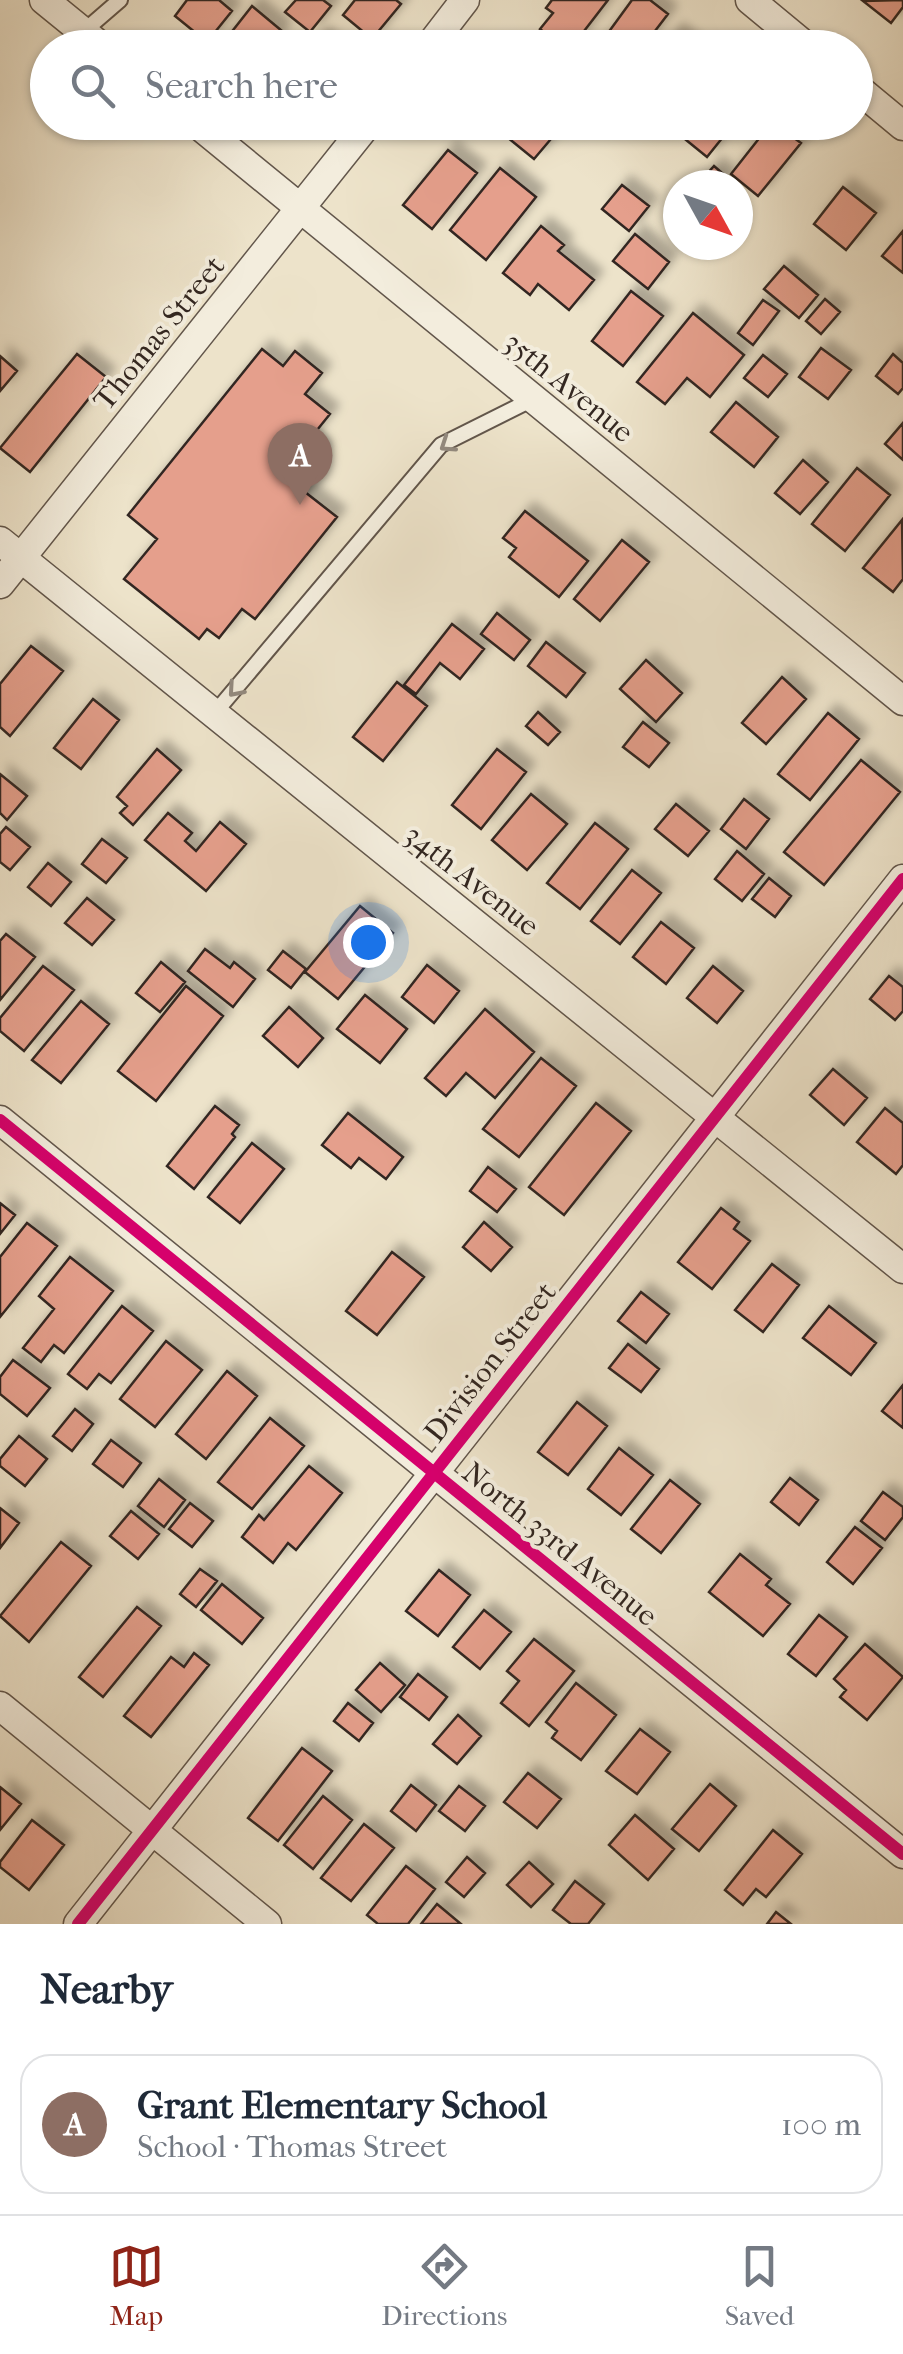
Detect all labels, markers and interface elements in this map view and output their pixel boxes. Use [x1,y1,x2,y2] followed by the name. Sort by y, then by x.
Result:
[30,30,873,140] search box
[65,58,120,113] icon: search
[145,63,338,108] text: Search here
[663,170,753,260] north arrow
[87,249,232,417] street label: Thomas Street
[497,325,640,450] street label: 35th Avenue
[268,422,332,505] pin: A
[440,432,458,451] one-way arrow
[229,678,247,696] one-way arrow
[398,817,546,944] street label: 34th Avenue
[343,917,394,968] your location
[417,1275,564,1449] street label: Division Street
[455,1455,664,1634] street label: North 33rd Avenue
[40,1965,172,2014] text: Nearby
[137,2083,547,2128] text: Grant Elementary School
[64,2106,85,2143] text: A
[781,2106,861,2143] text: 100 m
[137,2128,447,2165] text: School · Thomas Street
[109,2239,164,2332] tab: Map
[381,2239,507,2332] tab: Directions
[725,2239,794,2332] tab: Saved

